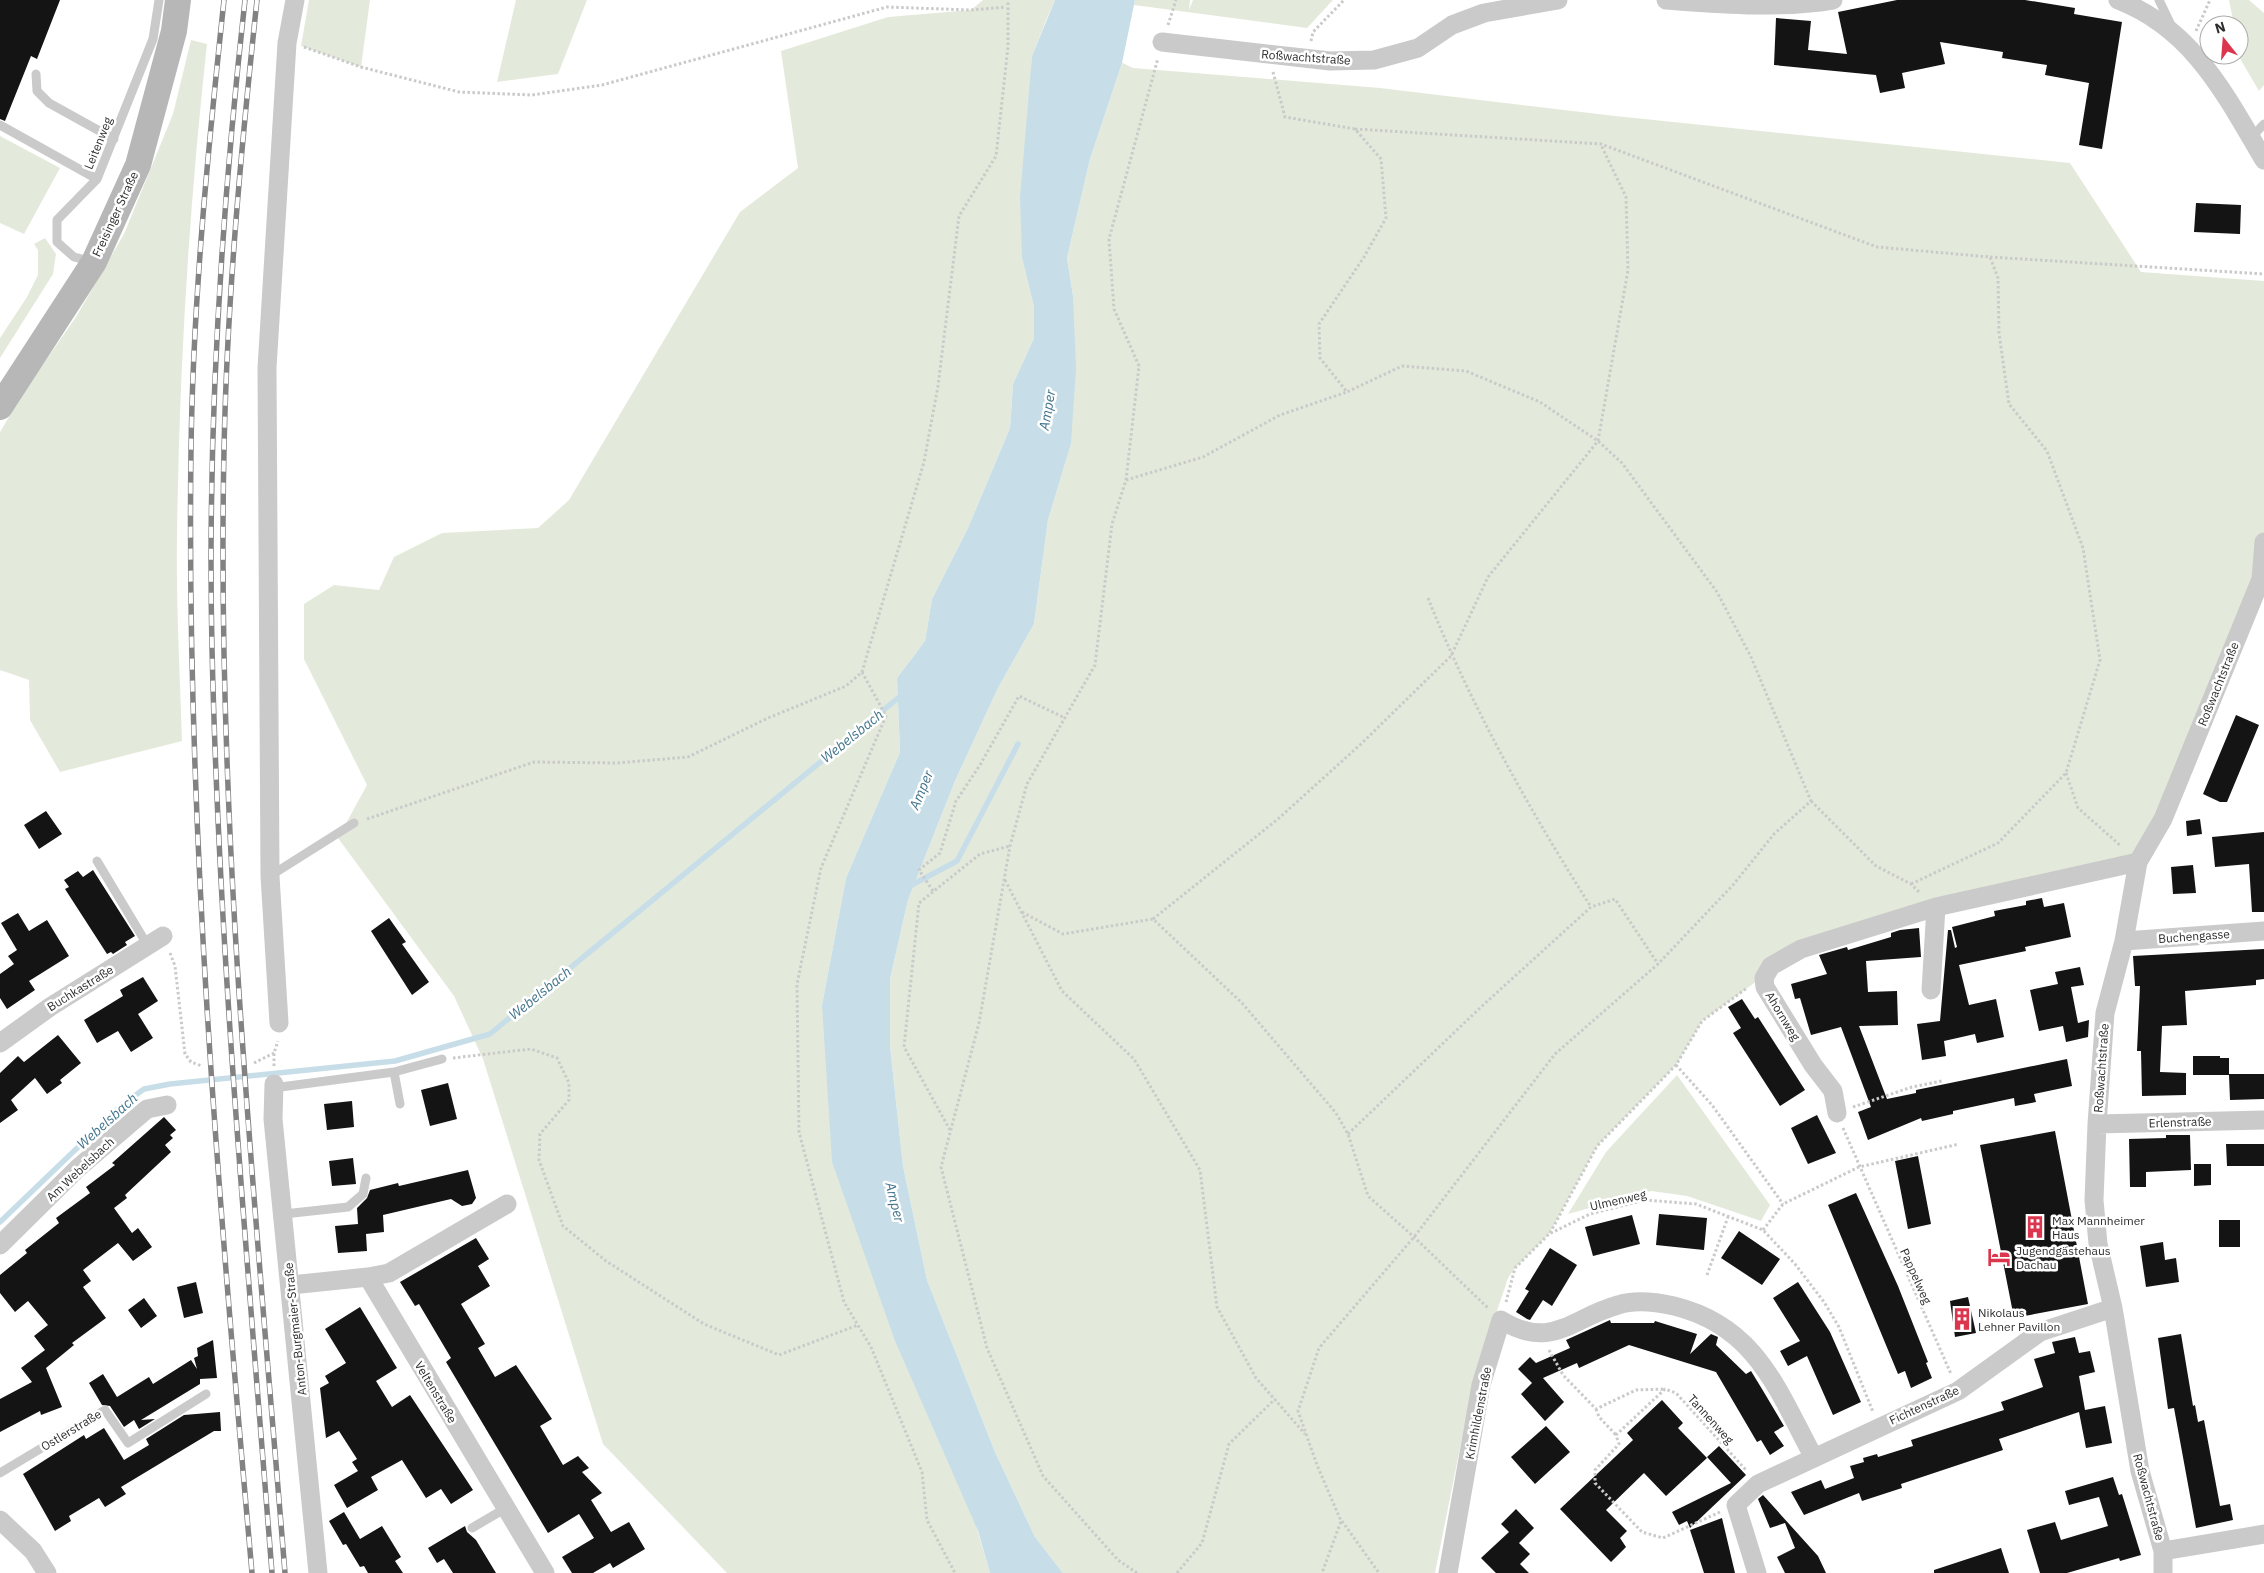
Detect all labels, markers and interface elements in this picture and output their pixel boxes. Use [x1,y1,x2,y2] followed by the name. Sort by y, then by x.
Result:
[2199,15,2249,65] north arrow
[2213,17,2228,38] text: N
[1261,46,1351,68] street label: Roßwachtstraße
[81,114,116,171] street label: Leitenweg
[89,169,141,259] street label: Freisinger Straße
[1034,387,1060,433] water label: Amper
[2194,639,2242,728] street label: Roßwachtstraße
[817,705,887,767] water label: Webelsbach
[905,767,937,813] water label: Amper
[2158,926,2231,946] street label: Buchengasse
[44,962,116,1014] street label: Buchkastraße
[505,962,575,1024] water label: Webelsbach
[1763,989,1804,1044] street label: Ahornweg
[2090,1023,2112,1113] street label: Roßwachtstraße
[73,1089,141,1153] water label: Webelsbach
[2148,1113,2212,1131] street label: Erlenstraße
[43,1134,117,1204] street label: Am Webelsbach
[881,1179,909,1225] water label: Amper
[1588,1186,1648,1214] street label: Ulmenweg
[2052,1213,2145,1242] place label: Max Mannheimer Haus
[2022,1214,2048,1240] building icon: Max Mannheimer Haus
[2016,1243,2111,1272] place label: Jugendgästehaus Dachau
[1986,1244,2012,1270] hotel icon: Jugendgästehaus Dachau
[1897,1246,1935,1307] street label: Pappelweg
[281,1261,309,1396] street label: Anton-Burgmaier-Straße
[1978,1305,2060,1334] place label: Nikolaus Lehner Pavillon
[1949,1306,1975,1332] building icon: Nikolaus Lehner Pavillon
[412,1358,460,1426] street label: Veltenstraße
[1462,1365,1494,1460] street label: Krimhildenstraße
[1887,1382,1962,1428] street label: Fichtenstraße
[1685,1391,1738,1447] street label: Tannenweg
[38,1406,104,1454] street label: Ostlerstraße
[2130,1452,2168,1542] street label: Roßwachtstraße

